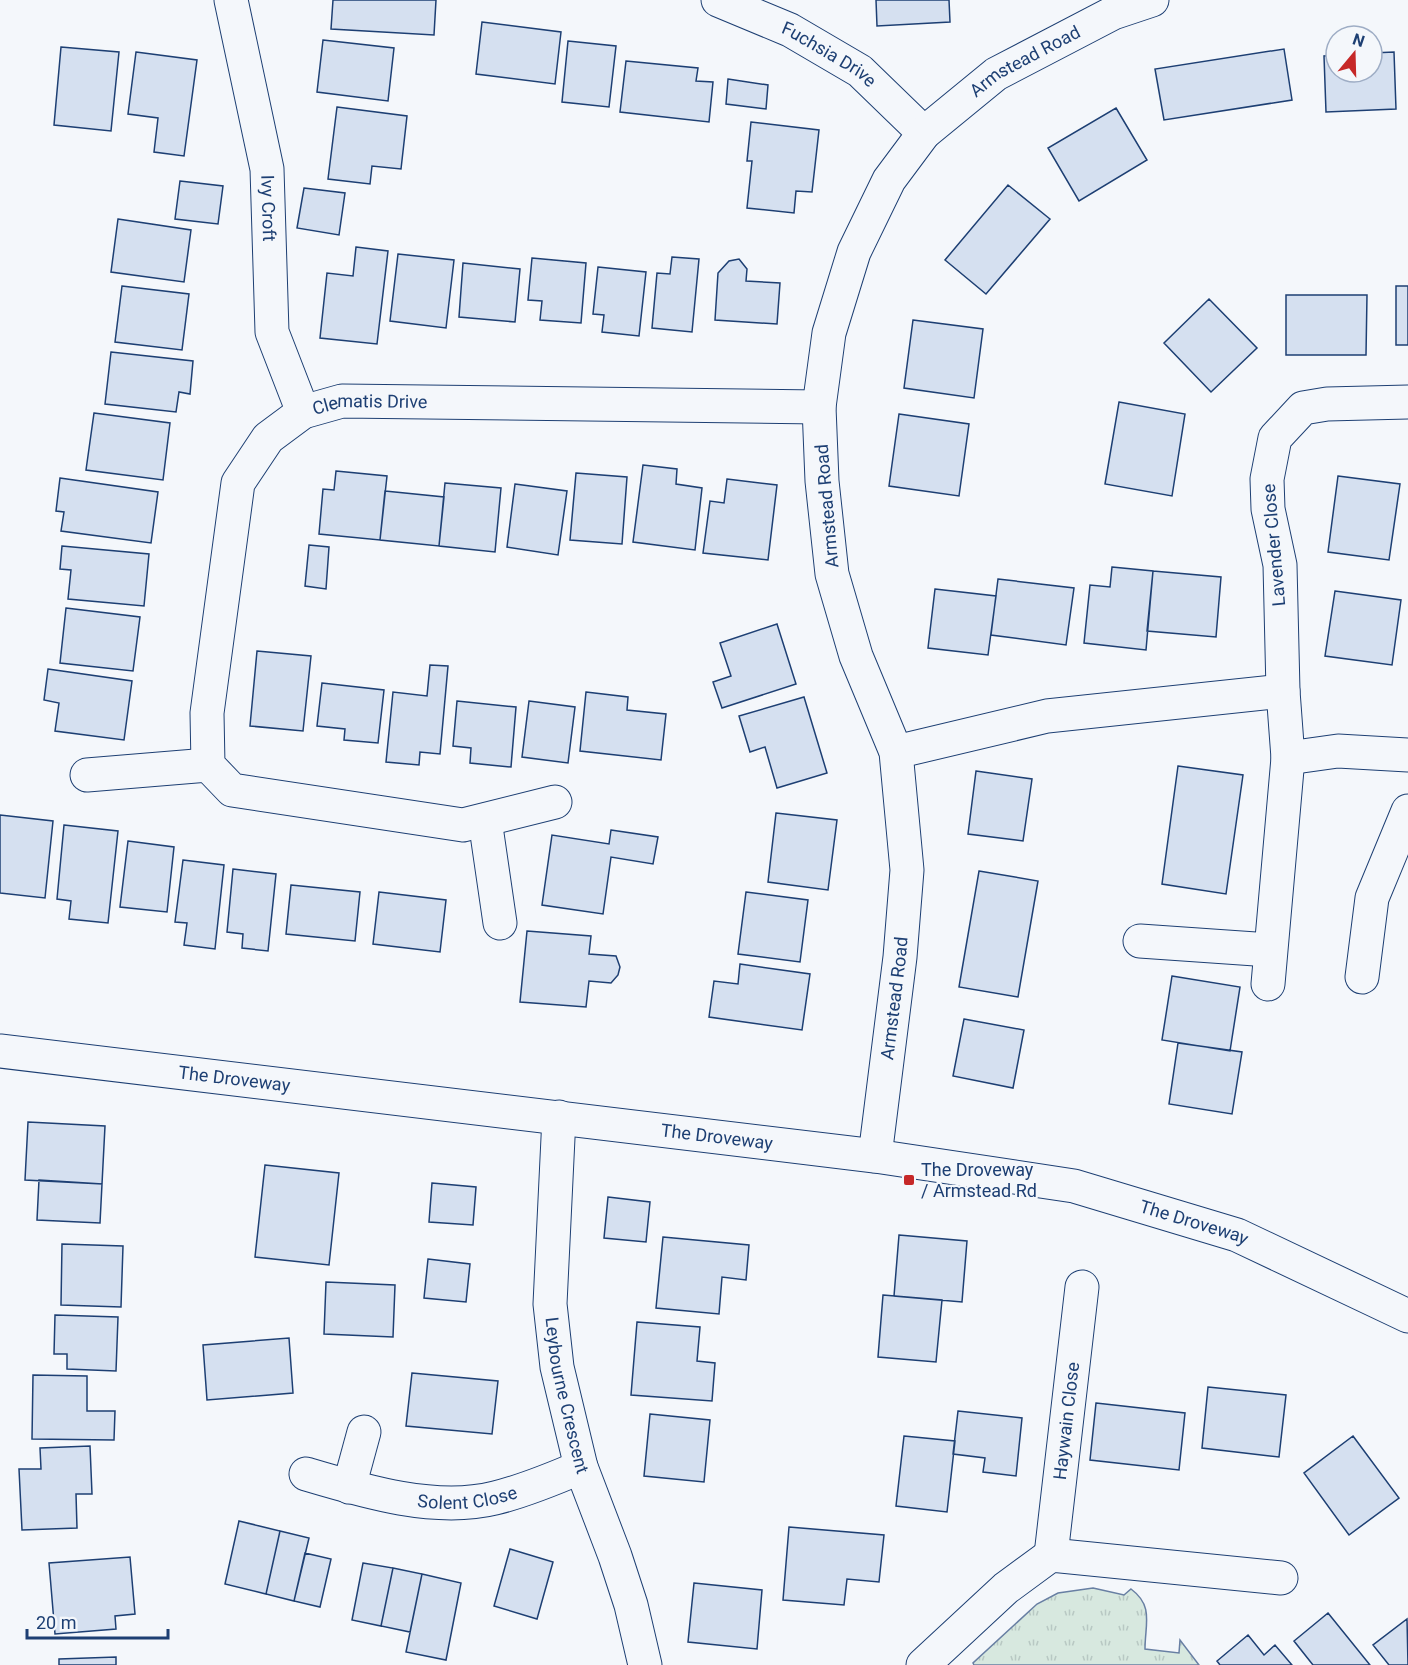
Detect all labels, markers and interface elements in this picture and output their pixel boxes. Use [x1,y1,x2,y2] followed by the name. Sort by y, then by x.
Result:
[779,17,881,91] street label: Fuchsia Drive
[965,21,1084,101] street label: Armstead Road
[1324,24,1384,84] north arrow
[1350,29,1367,51] text: N
[257,175,280,242] street label: Ivy Croft
[310,390,428,419] street label: Clematis Drive
[811,443,842,569] street label: Armstead Road
[1258,483,1289,607] street label: Lavender Close
[876,936,912,1061] street label: Armstead Road
[177,1061,292,1096] street label: The Droveway
[660,1119,774,1154] street label: The Droveway
[921,1159,1037,1201] place label: The Droveway / Armstead Rd
[902,1173,916,1187] marker: The Droveway / Armstead Rd
[1137,1195,1253,1249] street label: The Droveway
[542,1316,594,1477] street label: Leybourne Crescent
[1049,1361,1083,1481] street label: Haywain Close
[416,1481,519,1513] street label: Solent Close
[27,1602,168,1640] scale bar
[36,1612,76,1633] text: 20 m

